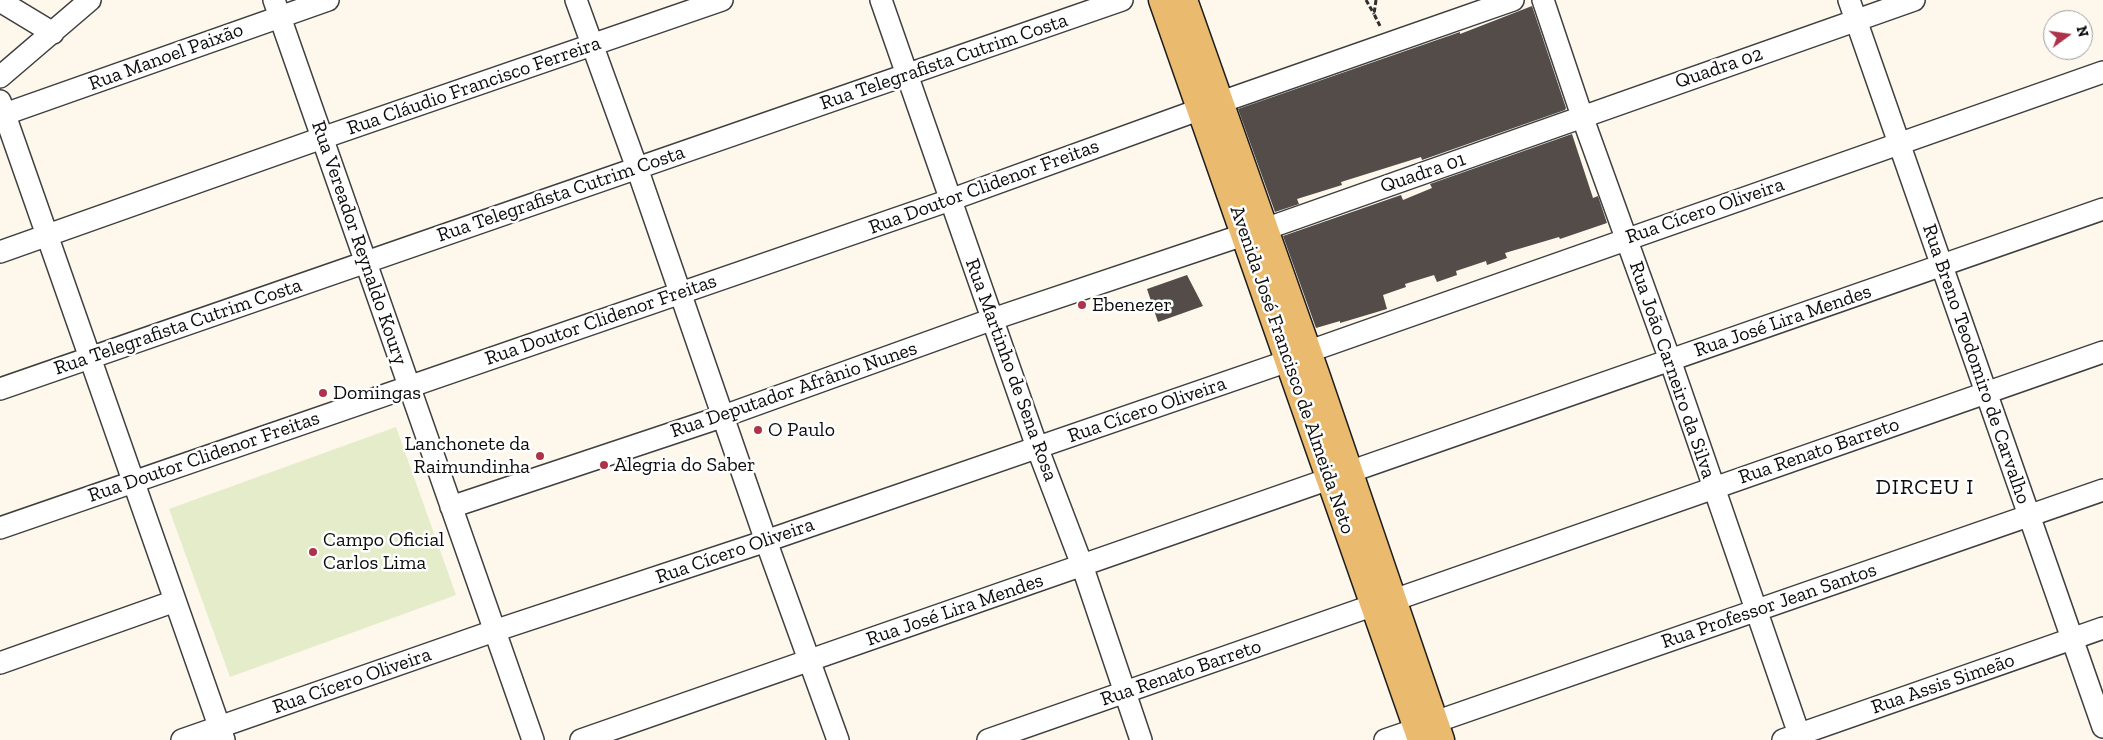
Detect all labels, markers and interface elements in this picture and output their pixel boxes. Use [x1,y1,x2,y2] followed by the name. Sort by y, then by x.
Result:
[817,8,1071,116] street label: Rua Telegrafista Cutrim Costa
[2043,10,2093,60] north arrow
[85,18,247,96] street label: Rua Manoel Paixão
[2073,24,2092,39] text: N
[344,31,604,141] street label: Rua Cláudio Francisco Ferreira
[1672,42,1766,94] street label: Quadra 02
[306,118,412,368] street label: Rua Vereador Reynaldo Koury
[866,134,1102,240] street label: Rua Doutor Clidenor Freitas
[434,140,688,248] street label: Rua Telegrafista Cutrim Costa
[1377,147,1469,199] street label: Quadra 01
[1623,173,1787,249] street label: Rua Cícero Oliveira
[1224,203,1360,537] street label: Avenida José Francisco de Almeida Neto
[1917,221,2035,507] street label: Rua Breno Teodomiro de Carvalho
[960,255,1062,485] street label: Rua Martinho de Sena Rosa
[1624,258,1720,482] street label: Rua João Carneiro da Silva
[482,269,720,371] street label: Rua Doutor Clidenor Freitas
[51,273,305,381] street label: Rua Telegrafista Cutrim Costa
[1691,279,1875,363] street label: Rua José Lira Mendes
[1092,293,1172,317] place label: Ebenezer
[1076,299,1088,311] marker: Ebenezer
[668,336,920,444] street label: Rua Deputador Afrânio Nunes
[1065,372,1229,448] street label: Rua Cícero Oliveira
[333,381,421,405] place label: Domingas
[317,387,329,399] marker: Domingas
[85,406,323,508] street label: Rua Doutor Clidenor Freitas
[1736,412,1902,490] street label: Rua Renato Barreto
[768,418,835,442] place label: O Paulo
[752,424,764,436] marker: O Paulo
[404,432,530,479] place label: Lanchonete da Raimundinha
[534,450,546,462] marker: Lanchonete da Raimundinha
[614,453,755,477] place label: Alegria do Saber
[598,459,610,471] marker: Alegria do Saber
[1875,475,1975,501] district label: DIRCEU I
[653,513,817,589] street label: Rua Cícero Oliveira
[323,528,444,575] place label: Campo Oficial Carlos Lima
[307,546,319,558] marker: Campo Oficial Carlos Lima
[1658,558,1880,654] street label: Rua Professor Jean Santos
[863,568,1047,652] street label: Rua José Lira Mendes
[1098,634,1264,712] street label: Rua Renato Barreto
[270,643,434,719] street label: Rua Cícero Oliveira
[1868,648,2018,720] street label: Rua Assis Simeão

